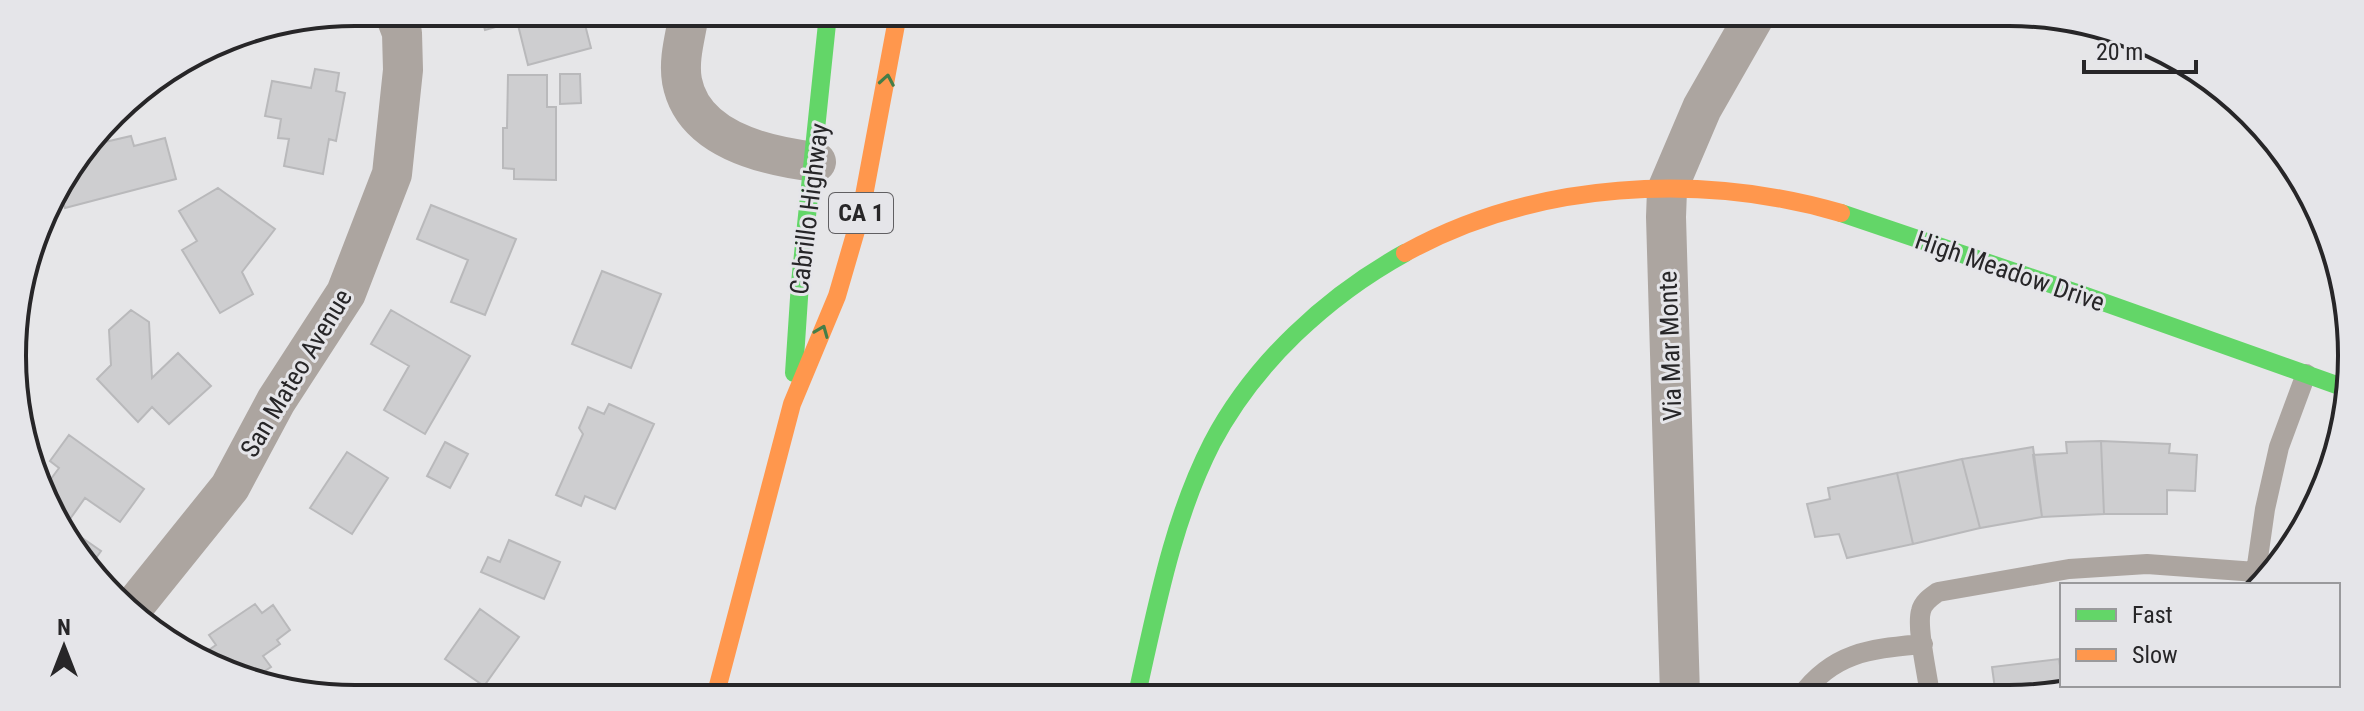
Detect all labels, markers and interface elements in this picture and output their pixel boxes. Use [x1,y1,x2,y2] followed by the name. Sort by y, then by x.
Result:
[2084,24,2196,74] scale bar
[2096,38,2143,66] text: 20 m
[878,74,895,87] one-way arrow
[784,121,834,296] street label: Cabrillo Highway
[829,193,893,233] road number: CA 1
[1911,225,2109,317] street label: High Meadow Drive
[1652,270,1688,422] street label: Via Mar Monte
[234,284,358,462] street label: San Mateo Avenue
[812,325,829,339] one-way arrow
[2060,583,2340,687] legend
[2132,601,2173,629] text: Fast
[24,607,104,687] north arrow
[57,615,71,640] text: N
[2132,641,2178,669] text: Slow

